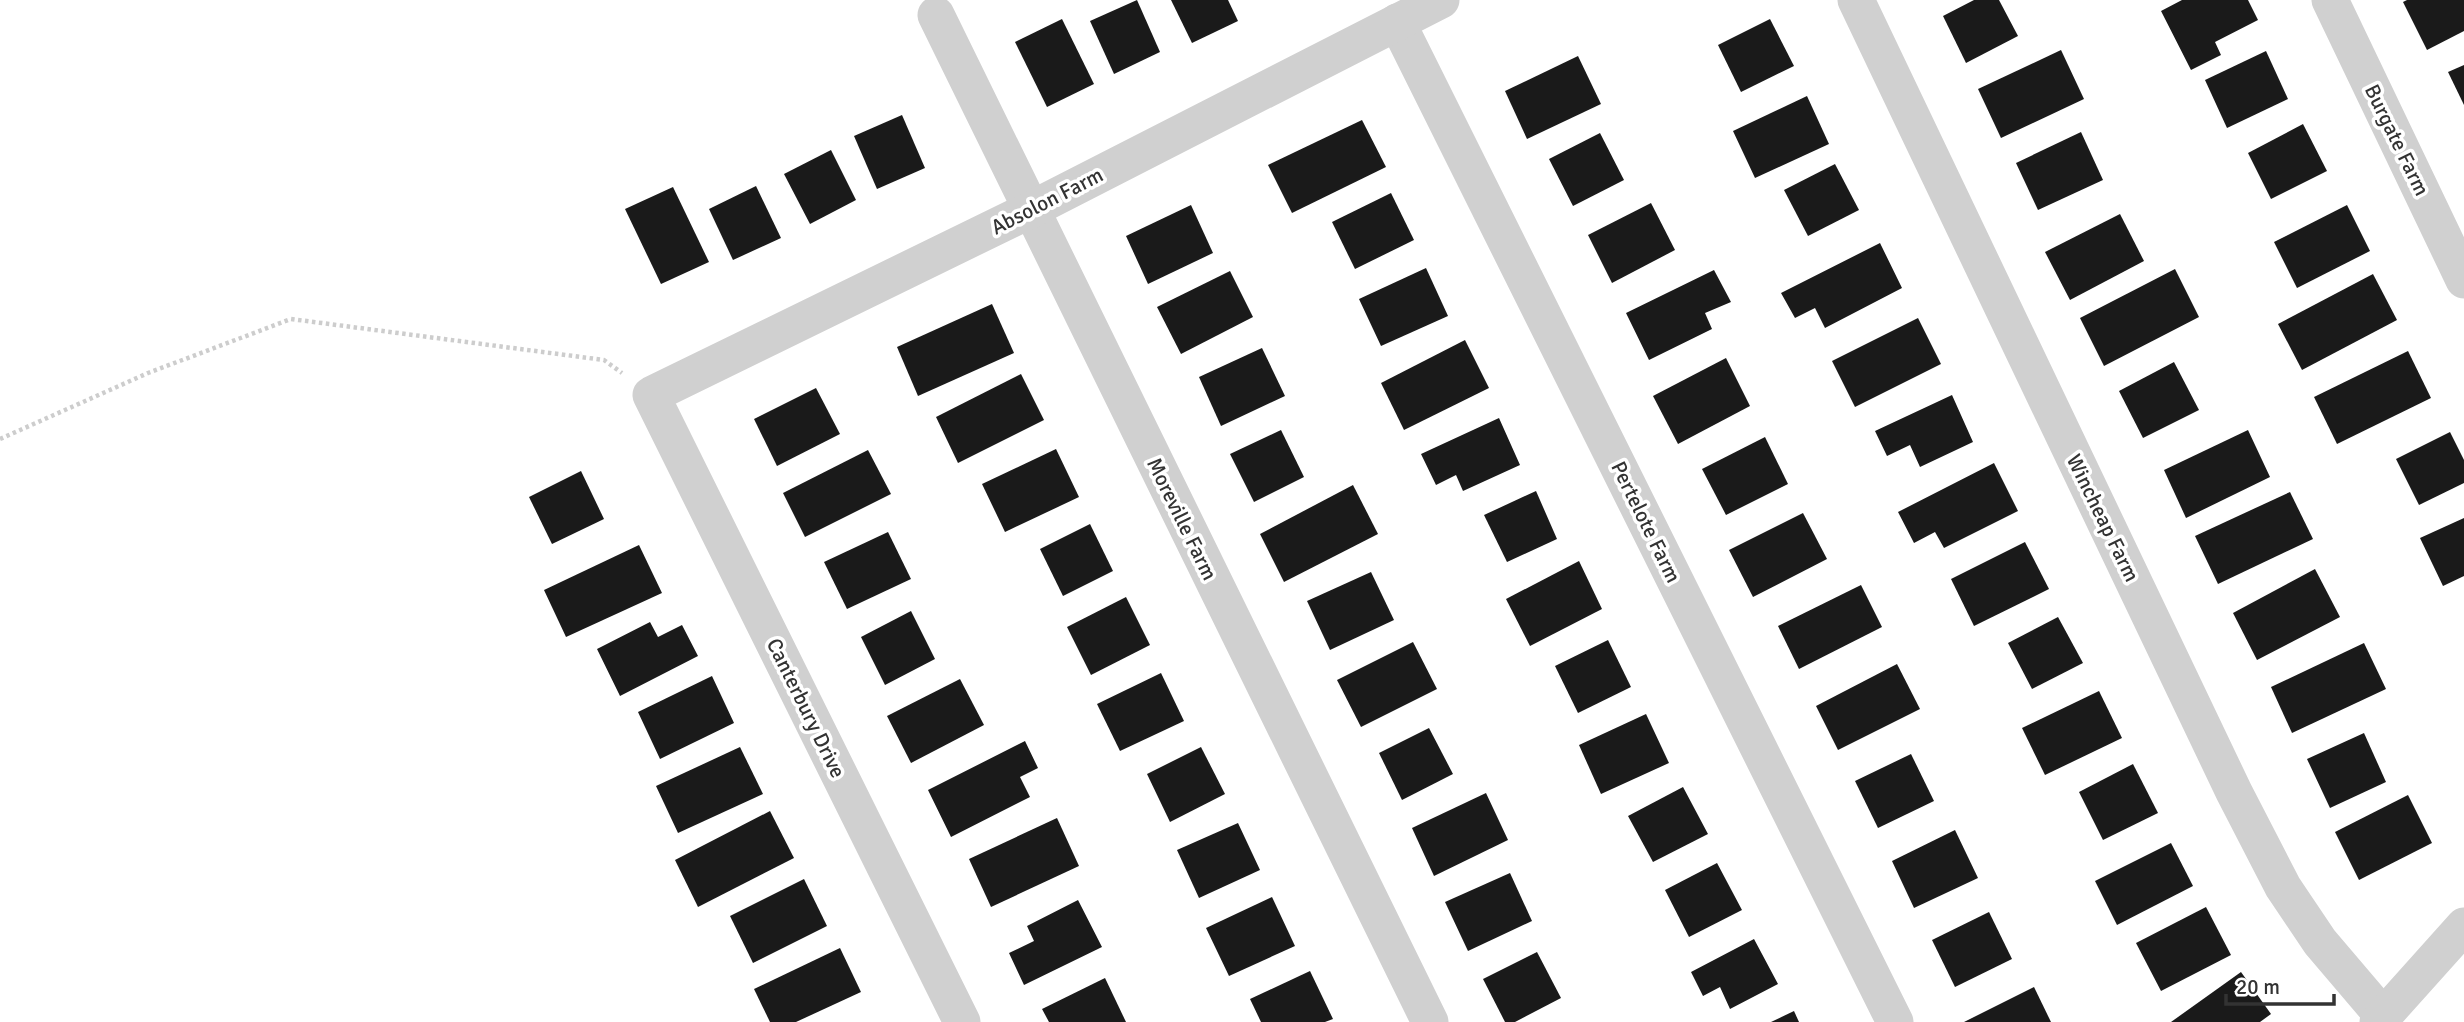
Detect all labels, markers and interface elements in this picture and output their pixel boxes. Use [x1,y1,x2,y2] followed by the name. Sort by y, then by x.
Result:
[2359,80,2435,200] street label: Burgate Farm
[987,162,1107,240] street label: Absolon Farm
[2061,450,2145,586] street label: Wincheap Farm
[1141,454,1223,584] street label: Moreville Farm
[1605,457,1687,587] street label: Pertelote Farm
[761,634,851,782] street label: Canterbury Drive
[2226,962,2334,1006] scale bar
[2236,974,2280,1000] text: 20 m

